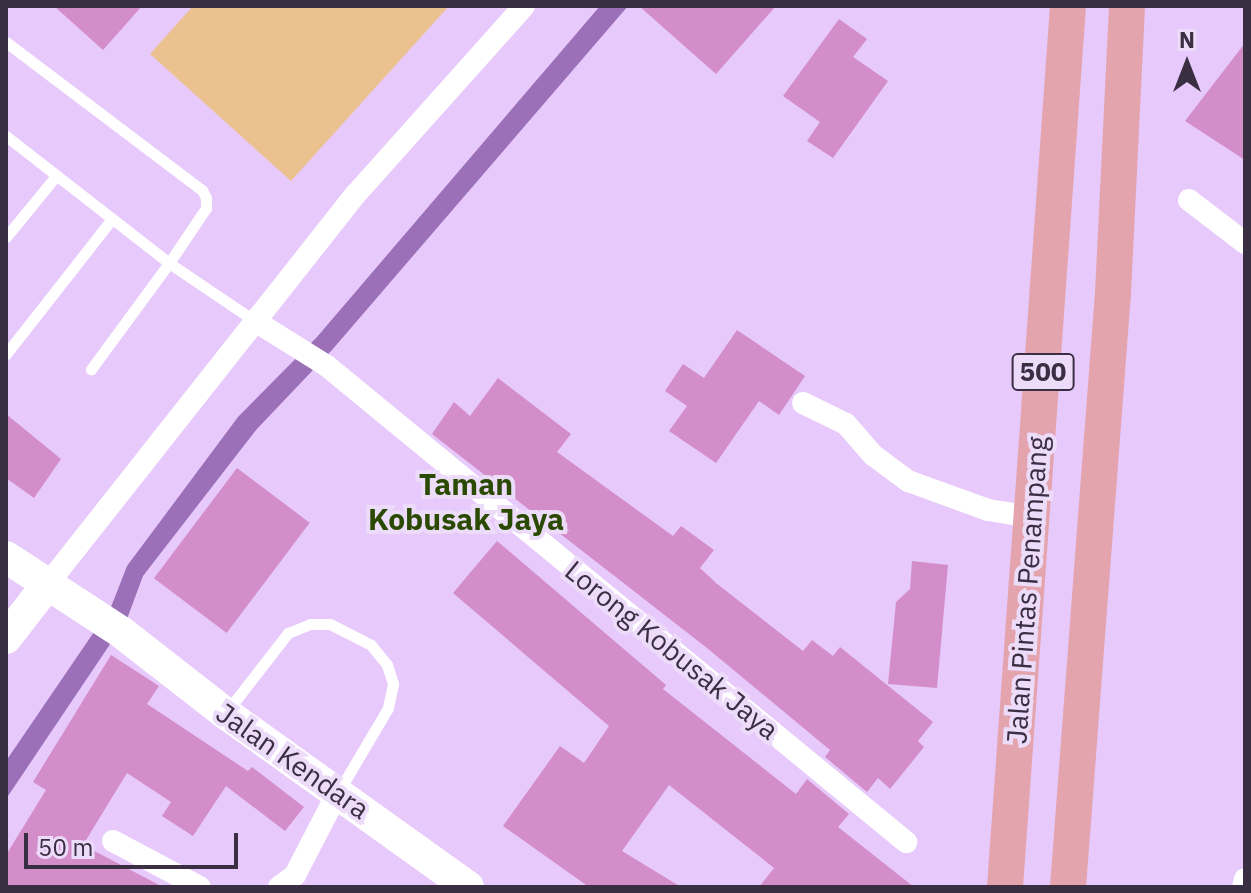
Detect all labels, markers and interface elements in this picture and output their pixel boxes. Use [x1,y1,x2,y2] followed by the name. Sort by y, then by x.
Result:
[1147,24,1227,104] north arrow
[1179,25,1195,54] text: N
[1011,350,1075,394] road number: 500
[999,435,1055,745] street label: Jalan Pintas Penampang
[368,466,564,536] district label: Taman Kobusak Jaya
[558,554,786,746] street label: Lorong Kobusak Jaya
[210,696,376,826] street label: Jalan Kendara
[28,817,242,867] scale bar
[38,831,93,863] text: 50 m

